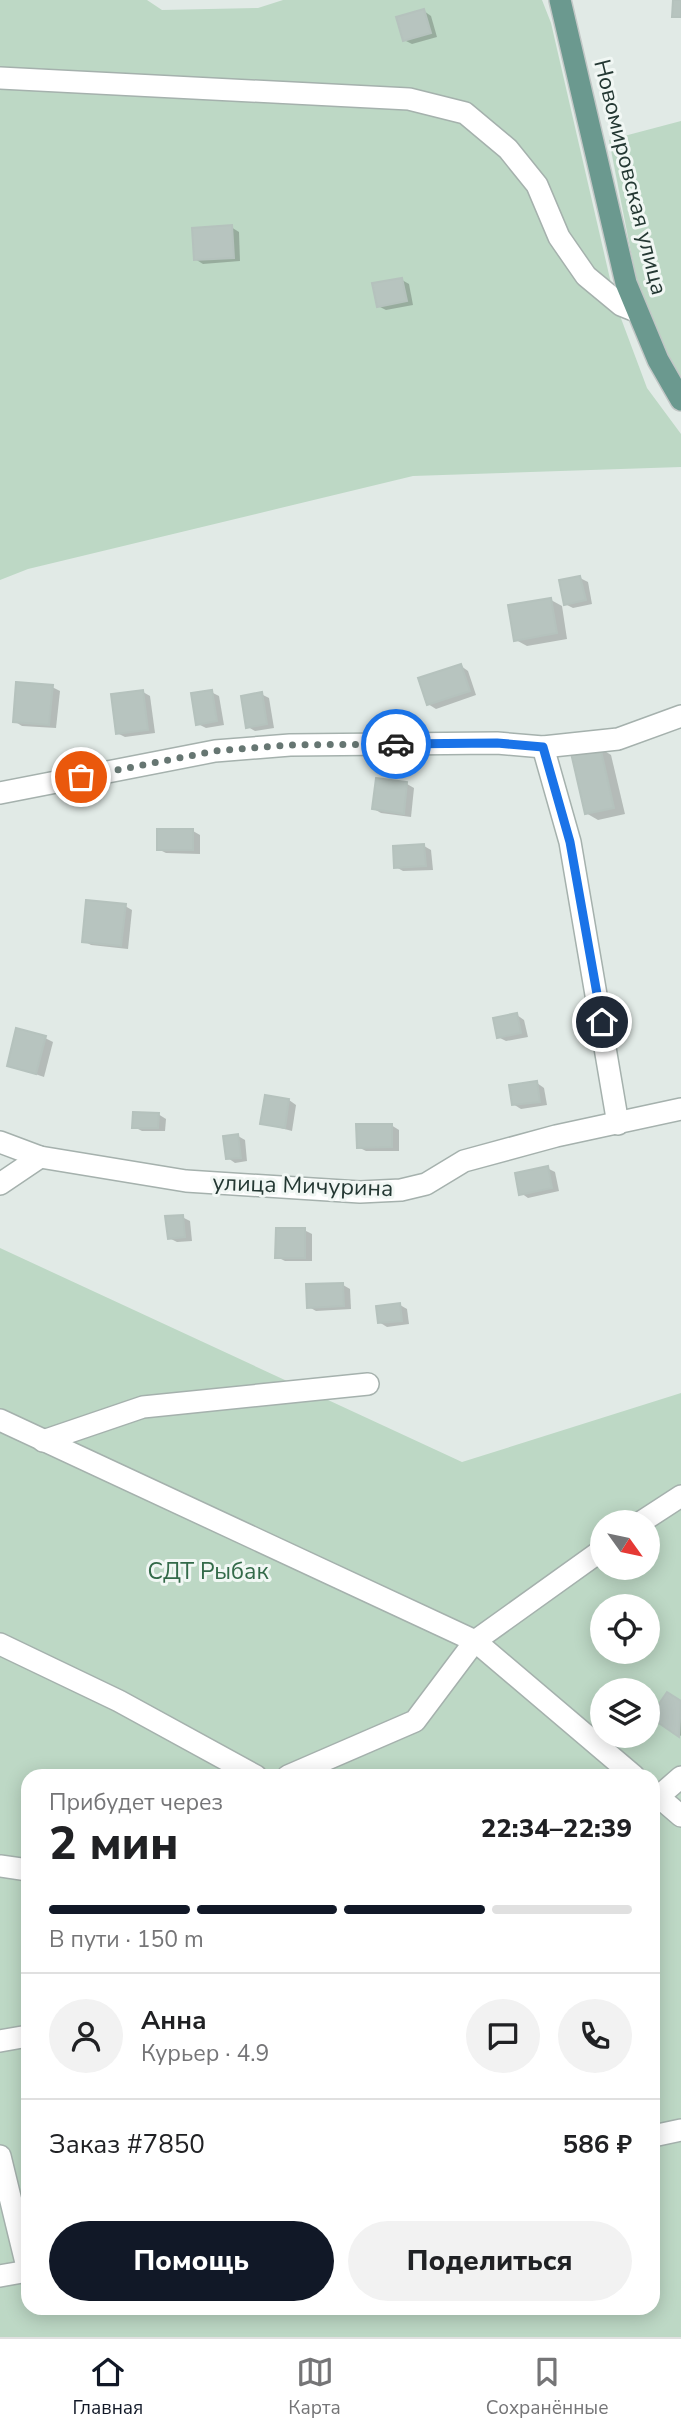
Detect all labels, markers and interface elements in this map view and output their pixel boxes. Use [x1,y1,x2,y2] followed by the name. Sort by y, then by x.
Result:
[586,56,675,298] street label: Новомировская улица
[361,709,431,779] courier
[377,725,415,763] icon: car
[51,747,111,807] pin
[62,758,100,796] icon: bag
[572,992,632,1052] pin
[583,1003,621,1041] icon: home
[212,1167,394,1204] street label: улица Мичурина
[590,1510,660,1580] north arrow
[590,1510,660,1748] map controls
[147,1556,269,1587] park label: СДТ Рыбак
[590,1594,660,1664] button: locate
[590,1678,660,1748] button: layers
[49,1787,223,1818] text: Прибудет через
[481,1811,632,1846] text: 22:34–22:39
[49,1812,178,1875] text: 2 мин
[49,1924,204,1955] text: В пути · 150 m
[49,1999,123,2073] button: person
[466,1999,540,2073] button: chat
[558,1999,632,2073] button: phone
[141,2003,207,2038] text: Анна
[141,2038,269,2069] text: Курьер · 4.9
[49,2127,205,2162] text: Заказ #7850
[563,2127,632,2162] text: 586 ₽
[49,2221,334,2301] button: Помощь
[348,2221,632,2301] button: Поделиться
[73,2353,143,2421] tab: Главная
[288,2353,341,2421] tab: Карта
[486,2353,608,2421] tab: Сохранённые

